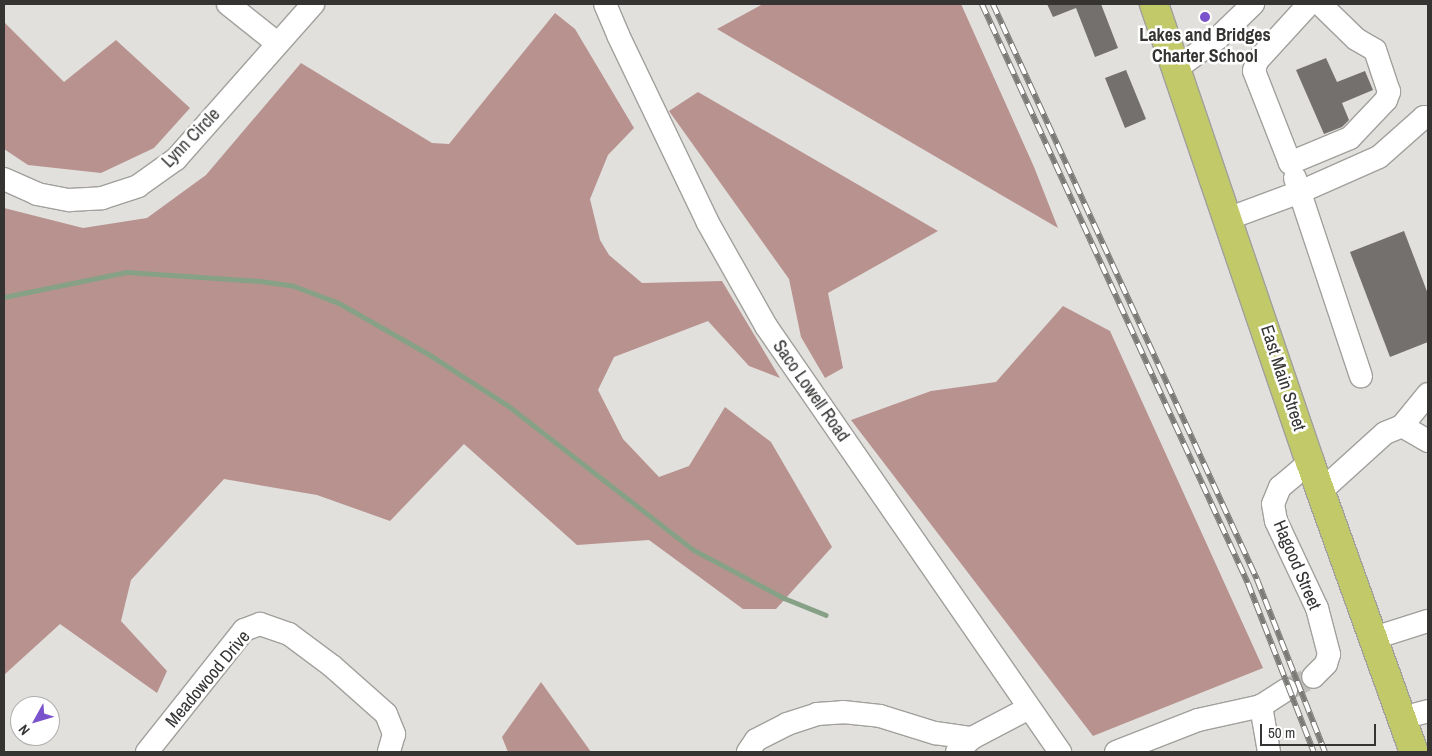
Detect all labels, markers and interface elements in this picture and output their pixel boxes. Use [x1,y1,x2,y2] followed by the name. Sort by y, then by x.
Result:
[1199,11,1211,23] marker: Lakes and Bridges Charter School
[1139,25,1271,68] place label: Lakes and Bridges Charter School
[157,104,225,172] street label: Lynn Circle
[1256,322,1310,434] street label: East Main Street
[768,336,854,446] street label: Saco Lowell Road
[1268,517,1326,613] street label: Hagood Street
[161,626,255,732] street label: Meadowood Drive
[10,696,60,746] north arrow
[1262,714,1378,746] scale bar
[15,721,34,739] text: N
[1268,722,1295,743] text: 50 m

